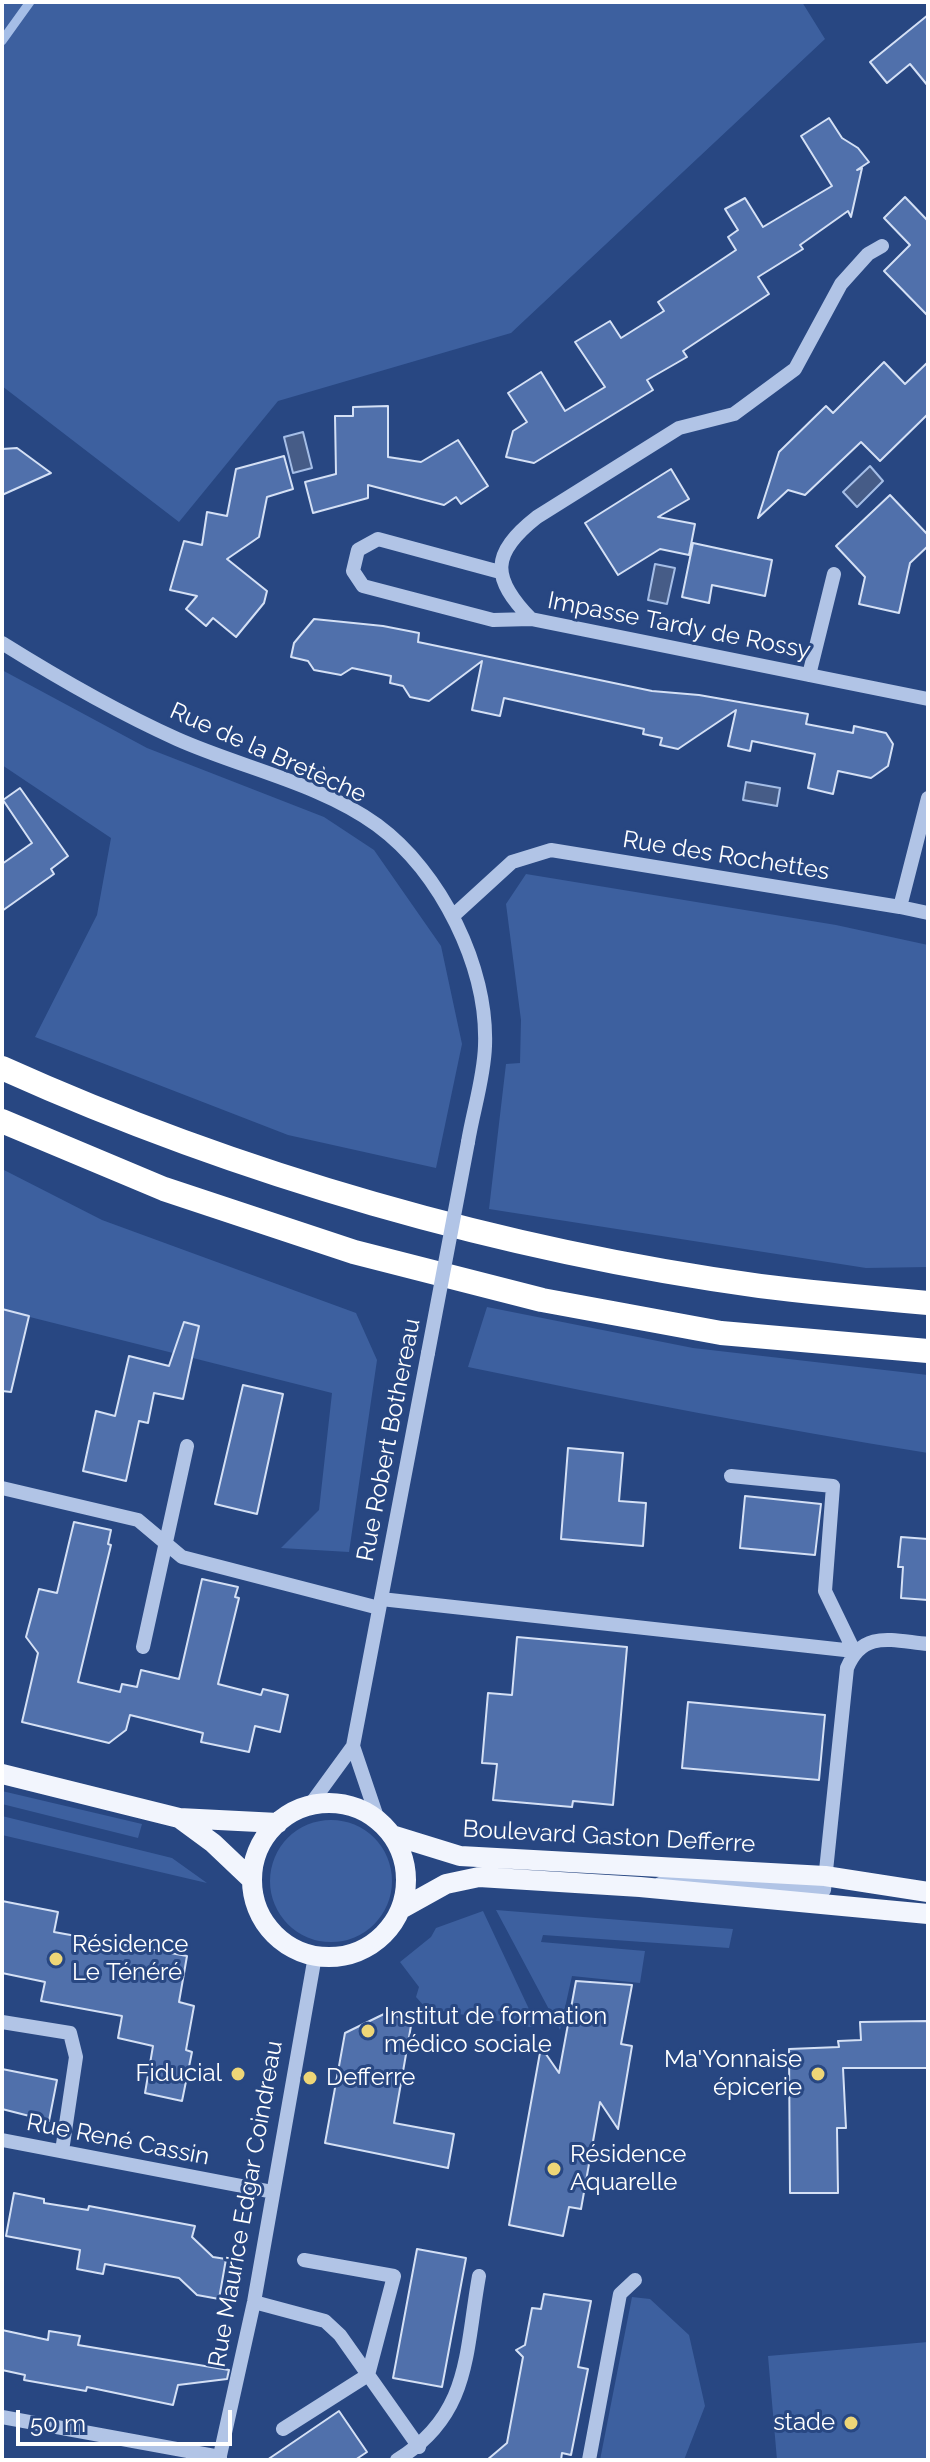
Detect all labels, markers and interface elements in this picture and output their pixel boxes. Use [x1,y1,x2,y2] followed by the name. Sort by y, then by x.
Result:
[545,586,813,666] street label: Impasse Tardy de Rossy
[165,697,371,809] street label: Rue de la Bretèche
[621,825,831,887] street label: Rue des Rochettes
[351,1316,427,1564] street label: Rue Robert Bothereau
[462,1815,756,1859] street label: Boulevard Gaston Defferre
[72,1931,188,1987] place label: Résidence Le Ténéré
[47,1950,65,1968] marker: Résidence Le Ténéré
[384,2003,607,2059] place label: Institut de formation médico sociale
[359,2022,377,2040] marker: Institut de formation médico sociale
[203,2038,289,2370] street label: Rue Maurice Edgar Coindreau
[664,2046,802,2102] place label: Ma'Yonnaise épicerie
[135,2060,222,2088] place label: Fiducial
[326,2064,415,2092] place label: Defferre
[229,2065,247,2083] marker: Fiducial
[809,2065,827,2083] marker: Ma'Yonnaise épicerie
[301,2069,319,2087] marker: Defferre
[24,2108,212,2172] street label: Rue René Cassin
[570,2141,686,2197] place label: Résidence Aquarelle
[545,2160,563,2178] marker: Résidence Aquarelle
[20,2394,236,2444] scale bar
[30,2409,86,2438] text: 50 m
[773,2409,835,2437] place label: stade
[842,2414,860,2432] marker: stade

